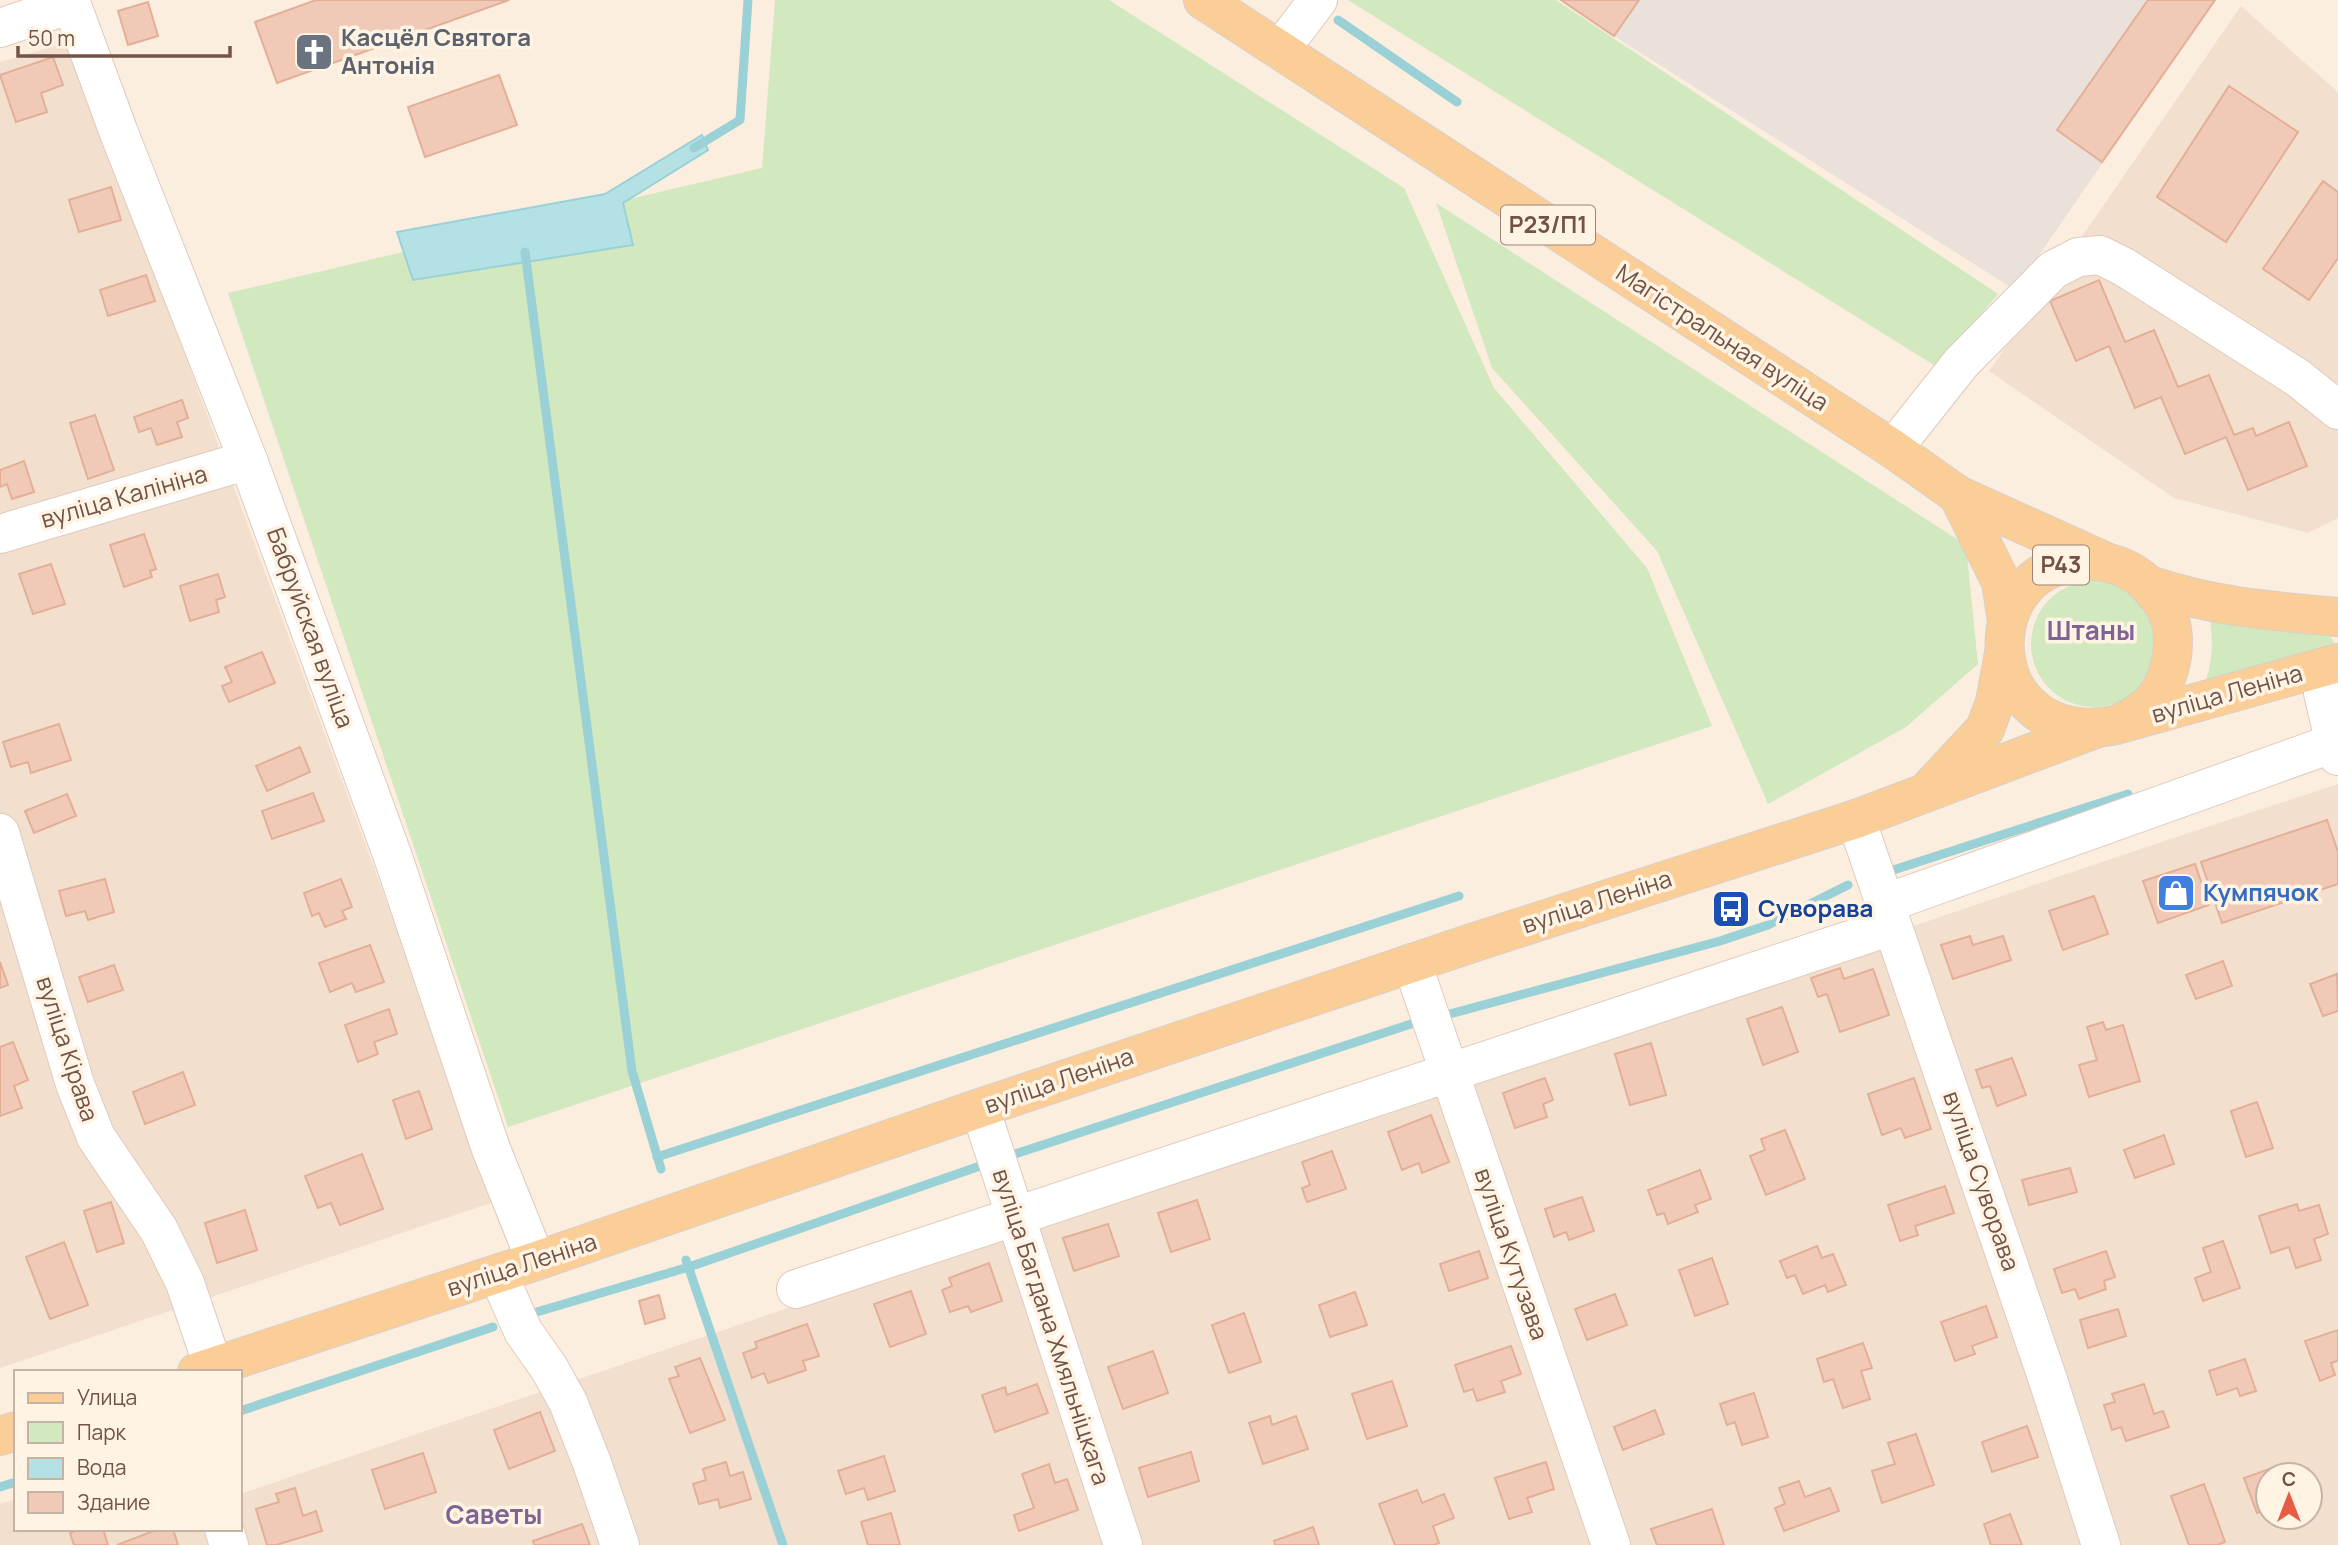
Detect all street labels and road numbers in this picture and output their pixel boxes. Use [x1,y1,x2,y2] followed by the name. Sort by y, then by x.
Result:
[1501,206,1595,244] road number: Р23/П1
[1610,256,1836,418] street label: Магістральная вуліца
[37,456,211,535] street label: вуліца Калініна
[260,523,363,732] street label: Бабруйская вуліца
[2033,545,2089,584] road number: Р43
[2147,655,2306,730] street label: вуліца Леніна
[1517,861,1676,940] street label: вуліца Леніна
[29,972,107,1125] street label: вуліца Кірава
[980,1039,1137,1121] street label: вуліца Леніна
[1936,1086,2029,1275] street label: вуліца Суворава
[1468,1163,1557,1344] street label: вуліца Кутузава
[986,1164,1119,1489] street label: вуліца Багдана Хмяльніцкага
[442,1224,601,1303] street label: вуліца Леніна

